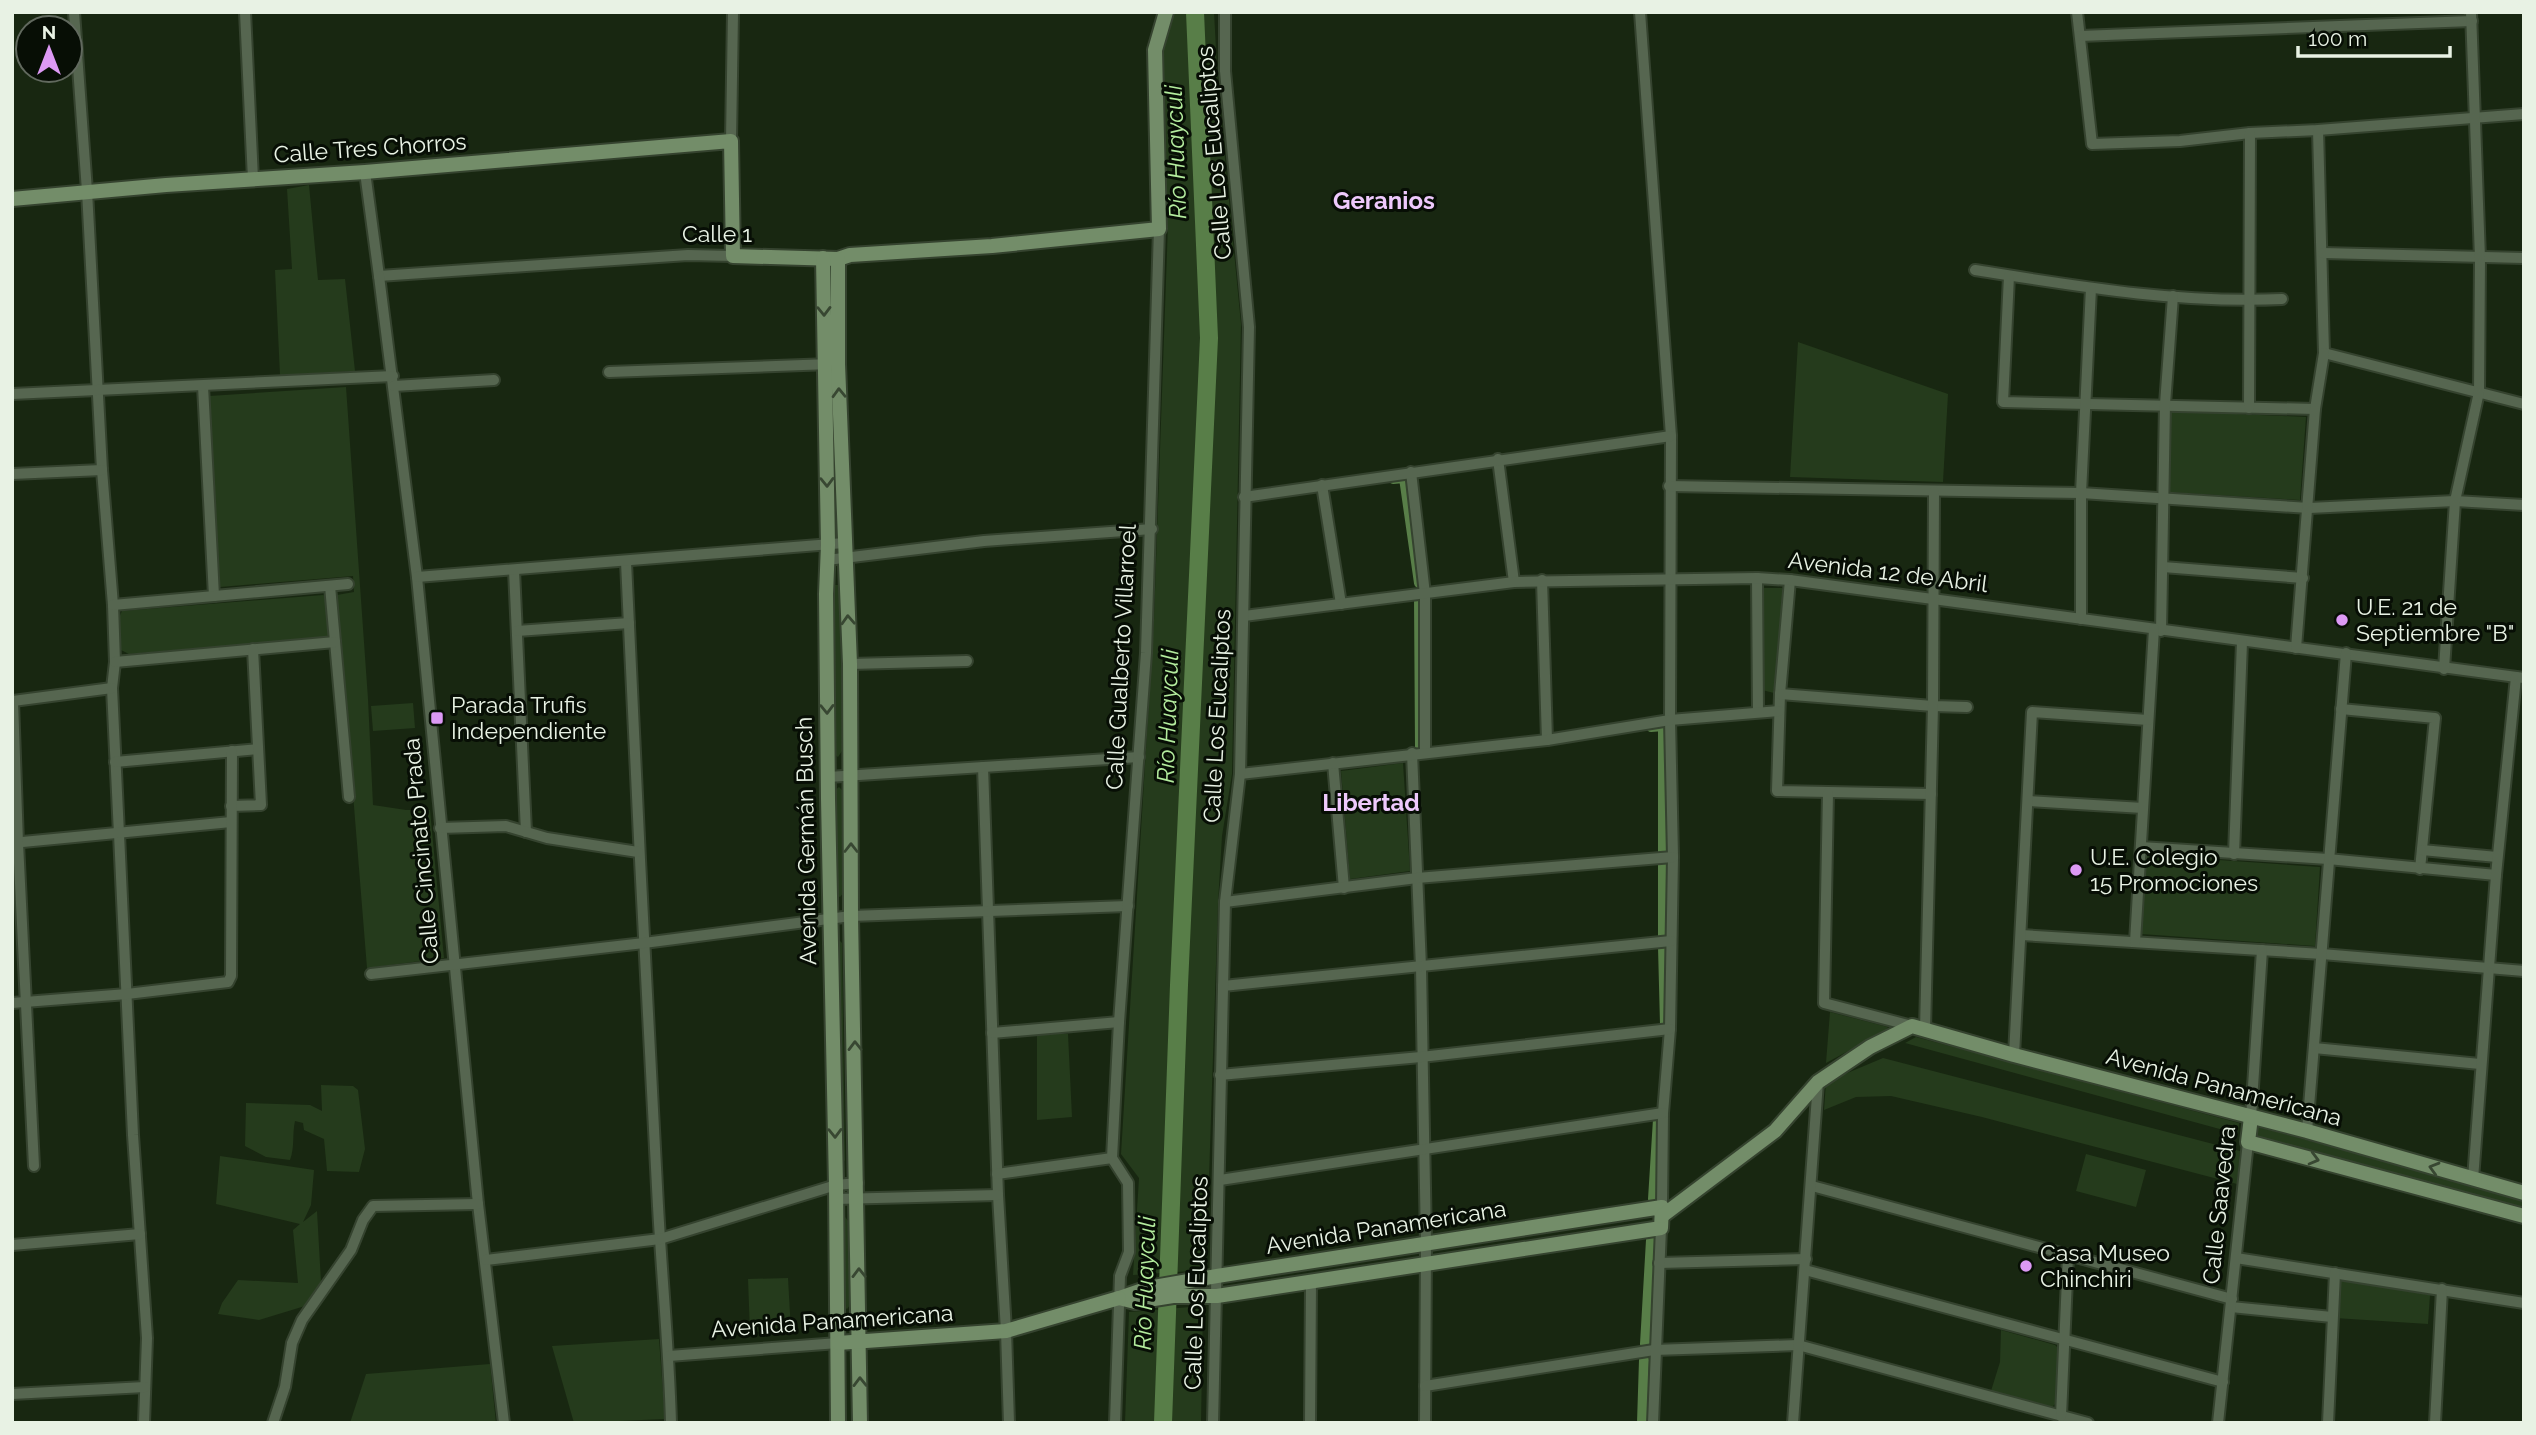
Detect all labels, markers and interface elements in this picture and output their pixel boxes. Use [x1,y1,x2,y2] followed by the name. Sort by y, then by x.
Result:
[14,14,84,84] north arrow
[2298,14,2450,58] scale bar
[42,21,56,43] text: N
[2308,26,2367,51] text: 100 m
[1191,45,1236,261] street label: Calle Los Eucaliptos
[1159,84,1192,220] water label: Río Huayculi
[273,127,467,168] street label: Calle Tres Chorros
[1333,186,1435,215] district label: Geranios
[682,220,752,247] street label: Calle 1
[816,307,832,317] one-way arrow
[831,387,846,398] one-way arrow
[819,477,835,488] one-way arrow
[1100,523,1141,791] street label: Calle Gualberto Villarroel
[1787,546,1990,597] street label: Avenida 12 de Abril
[2356,593,2514,646] place label: U.E. 21 de Septiembre "B"
[1197,608,1236,824] street label: Calle Los Eucaliptos
[2334,612,2350,628] marker: U.E. 21 de Septiembre "B"
[841,614,856,625] one-way arrow
[1151,648,1184,783] water label: Río Huayculi
[451,691,606,744] place label: Parada Trufis Independiente
[819,705,835,715] one-way arrow
[429,710,445,726] marker: Parada Trufis Independiente
[790,717,821,965] street label: Avenida Germán Busch
[397,737,444,965] street label: Calle Cincinato Prada
[1322,788,1420,817] district label: Libertad
[843,842,859,852] one-way arrow
[2090,843,2258,896] place label: U.E. Colegio 15 Promociones
[2068,862,2084,878] marker: U.E. Colegio 15 Promociones
[847,1040,862,1051] one-way arrow
[2103,1042,2345,1131] street label: Avenida Panamericana
[2197,1124,2240,1285] street label: Calle Saavedra
[827,1129,843,1139] one-way arrow
[2308,1151,2320,1165] one-way arrow
[2429,1161,2441,1176] one-way arrow
[1178,1175,1213,1390] street label: Calle Los Eucaliptos
[1264,1194,1508,1259] street label: Avenida Panamericana
[1128,1215,1161,1350] water label: Río Huayculi
[2040,1239,2170,1292] place label: Casa Museo Chinchiri
[2018,1258,2034,1274] marker: Casa Museo Chinchiri
[851,1267,867,1278] one-way arrow
[710,1299,954,1342] street label: Avenida Panamericana
[852,1376,868,1387] one-way arrow

